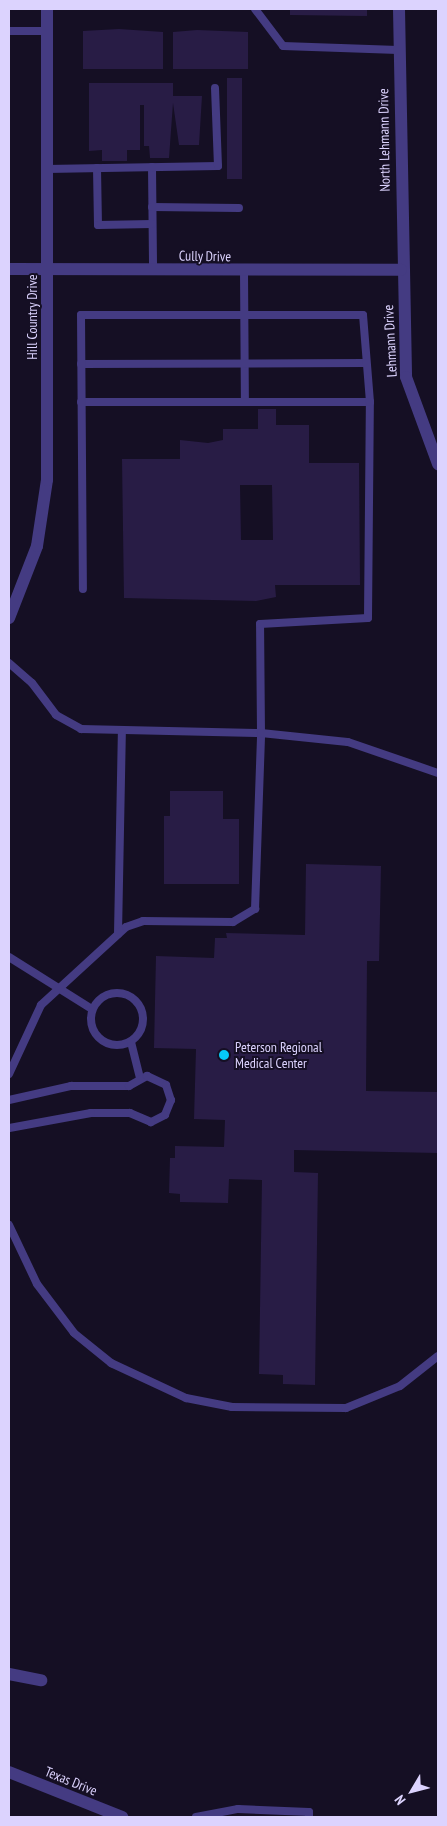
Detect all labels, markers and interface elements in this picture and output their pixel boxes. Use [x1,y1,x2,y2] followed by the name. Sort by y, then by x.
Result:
[375,88,393,192] street label: North Lehmann Drive
[179,247,231,265] street label: Cully Drive
[24,274,40,360] street label: Hill Country Drive
[380,304,400,378] street label: Lehmann Drive
[235,1039,322,1072] place label: Peterson Regional Medical Center
[217,1048,231,1062] marker: Peterson Regional Medical Center
[42,1763,100,1799] street label: Texas Drive
[387,1766,437,1816] north arrow
[391,1792,409,1808] text: N

